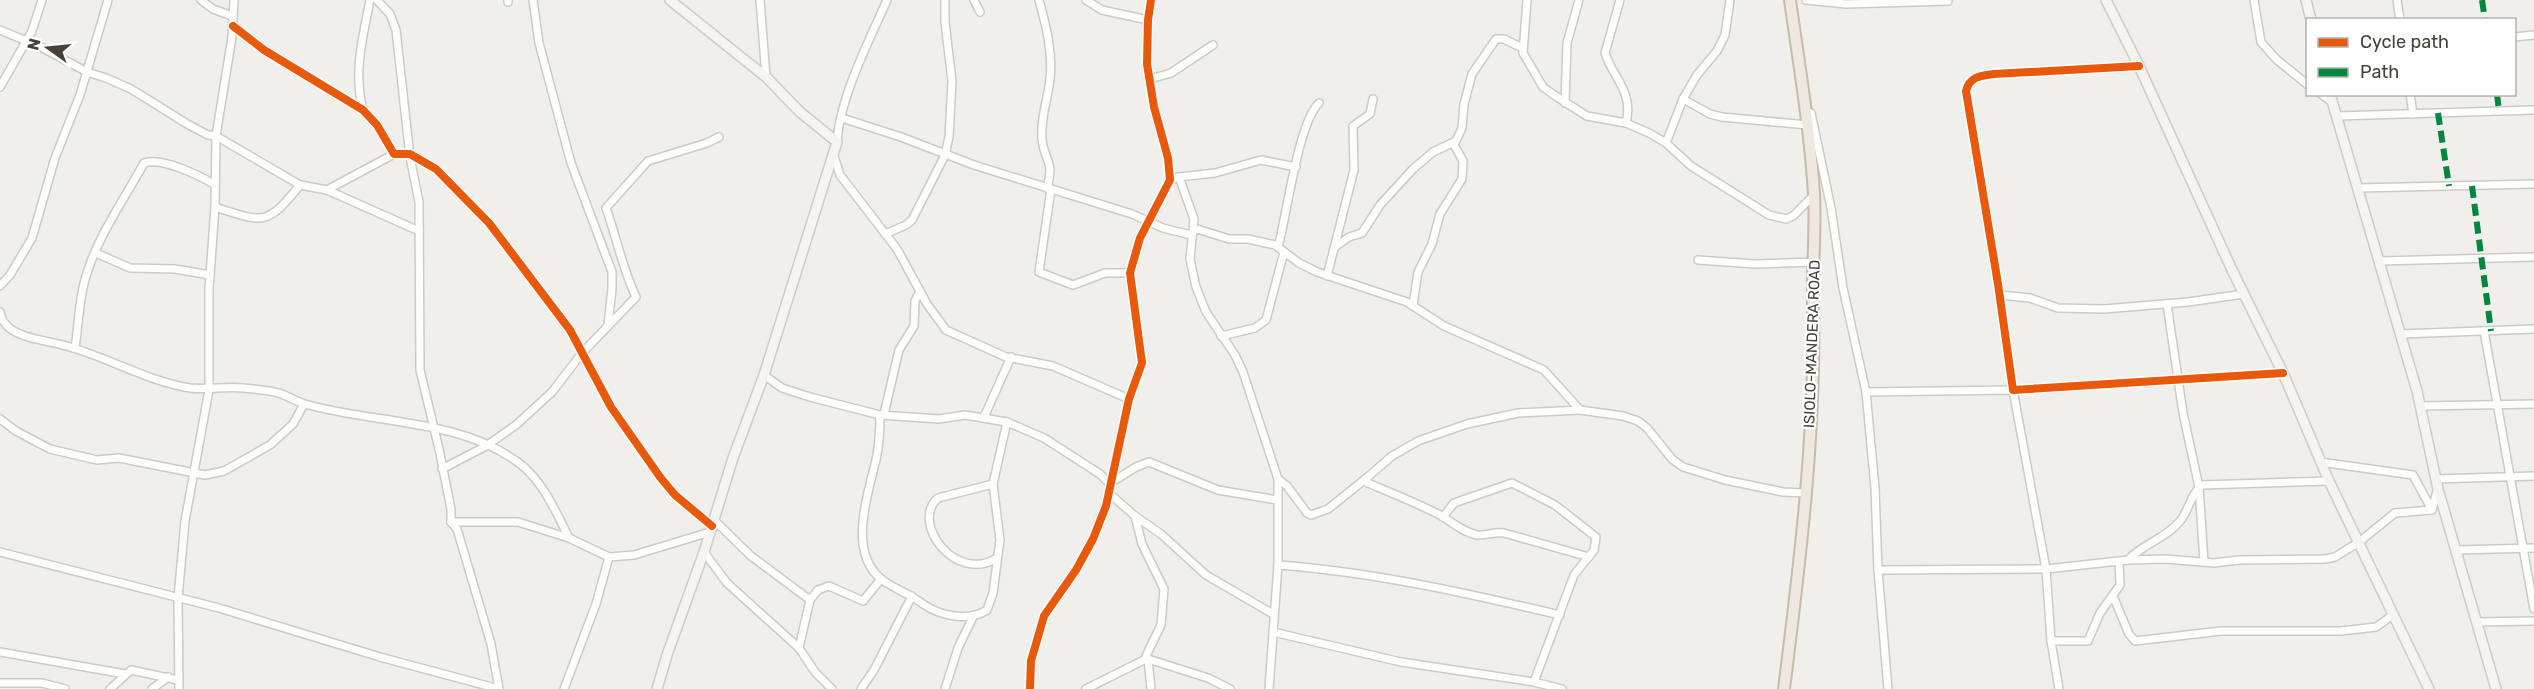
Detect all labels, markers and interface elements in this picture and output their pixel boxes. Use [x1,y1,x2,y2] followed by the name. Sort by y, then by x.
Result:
[18,18,78,78] north arrow
[2306,18,2516,96] legend
[2360,31,2449,53] text: Cycle path
[23,36,45,52] text: N
[2360,61,2399,83] text: Path
[1800,260,1824,428] street label: ISIOLO-MANDERA ROAD

